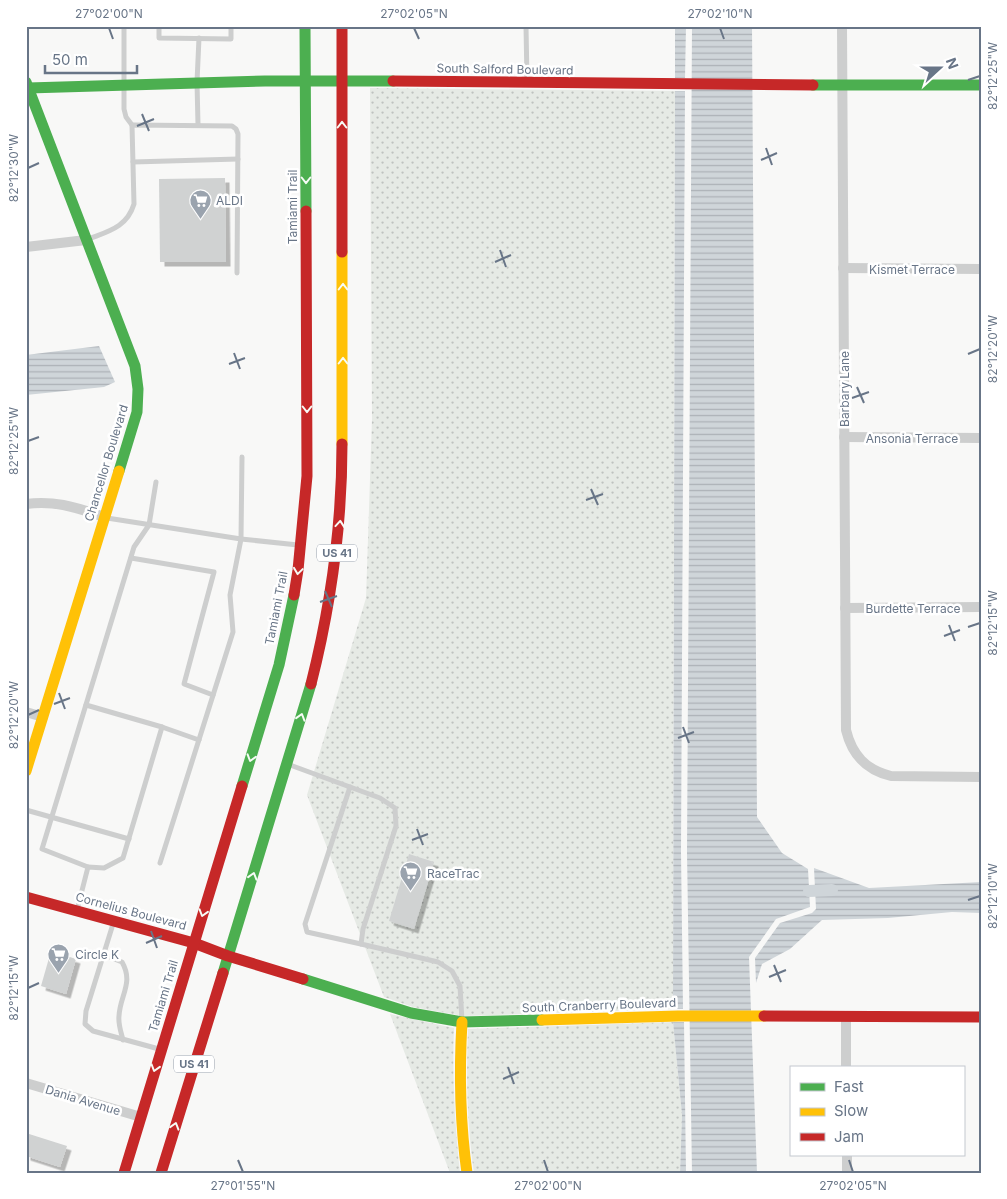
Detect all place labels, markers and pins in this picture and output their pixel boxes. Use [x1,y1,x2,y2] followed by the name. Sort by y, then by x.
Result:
[188,188,212,219] supermarket icon: ALDI
[216,193,243,208] place label: ALDI
[399,861,423,892] supermarket icon: RaceTrac
[427,866,480,881] place label: RaceTrac
[47,942,71,973] supermarket icon: Circle K
[75,947,119,962] place label: Circle K

